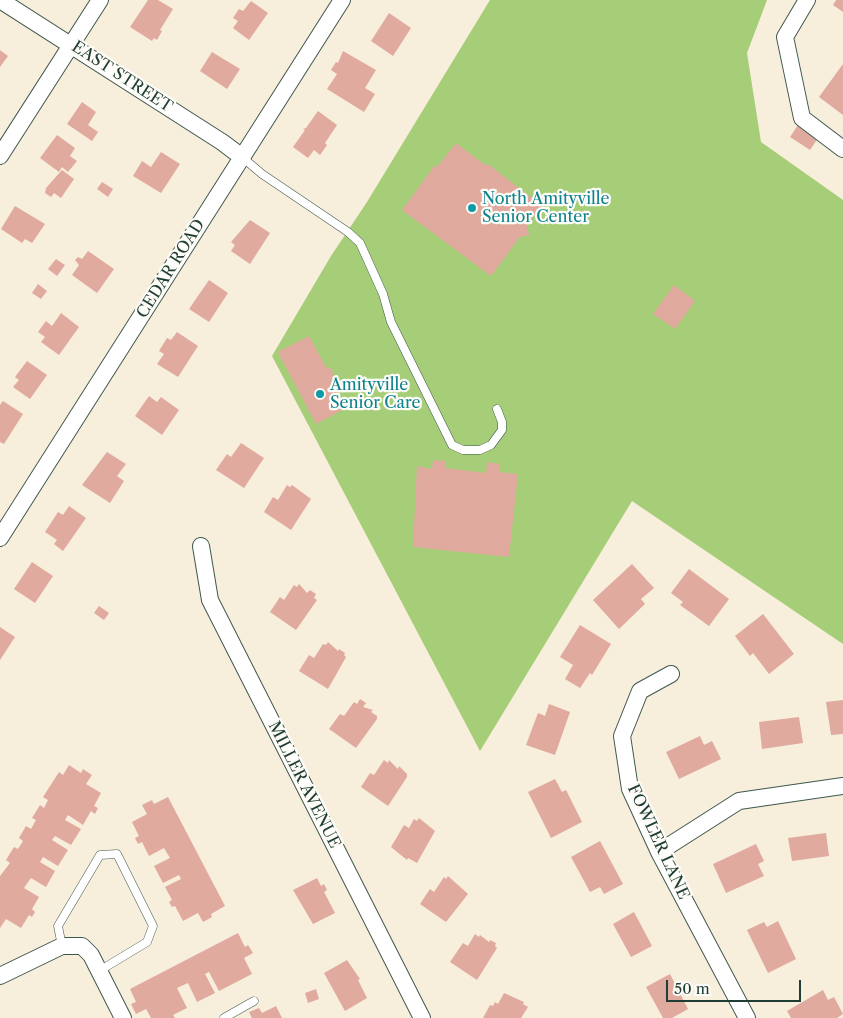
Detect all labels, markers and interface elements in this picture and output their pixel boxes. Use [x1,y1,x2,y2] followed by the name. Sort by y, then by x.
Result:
[68,37,176,117] street label: EAST STREET
[482,189,609,227] place label: North Amityville Senior Center
[466,202,478,214] marker: North Amityville Senior Center
[133,216,209,322] street label: CEDAR ROAD
[330,375,421,413] place label: Amityville Senior Care
[314,388,326,400] marker: Amityville Senior Care
[264,718,344,852] street label: MILLER AVENUE
[623,781,693,903] street label: FOWLER LANE
[668,970,803,1002] scale bar
[674,979,710,998] text: 50 m

